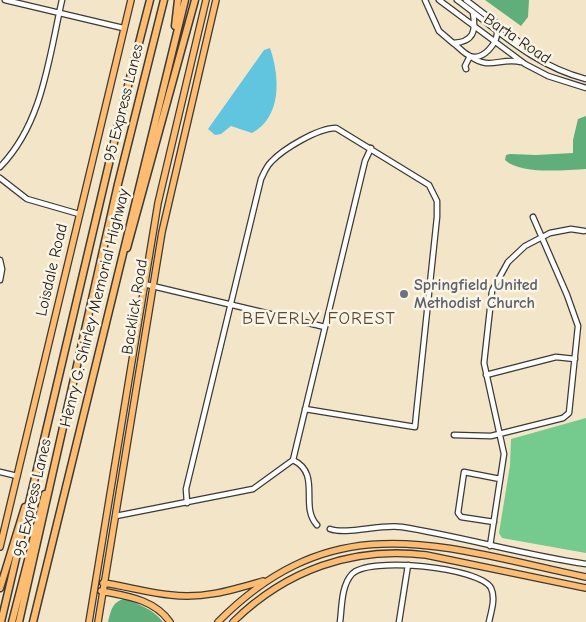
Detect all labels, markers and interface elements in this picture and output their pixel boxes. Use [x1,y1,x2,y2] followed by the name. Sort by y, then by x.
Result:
[480,10,554,68] street label: Barta Road
[100,42,148,164] street label: 95 Express Lanes
[56,187,134,429] street label: Henry G. Shirley Memorial Highway
[32,222,72,318] street label: Loisdale Road
[118,258,152,356] street label: Backlick Road
[414,275,538,313] place label: Springfield United Methodist Church
[398,288,410,300] marker: Springfield United Methodist Church
[240,308,398,330] district label: BEVERLY FOREST
[10,437,56,559] street label: 95 Express Lanes

